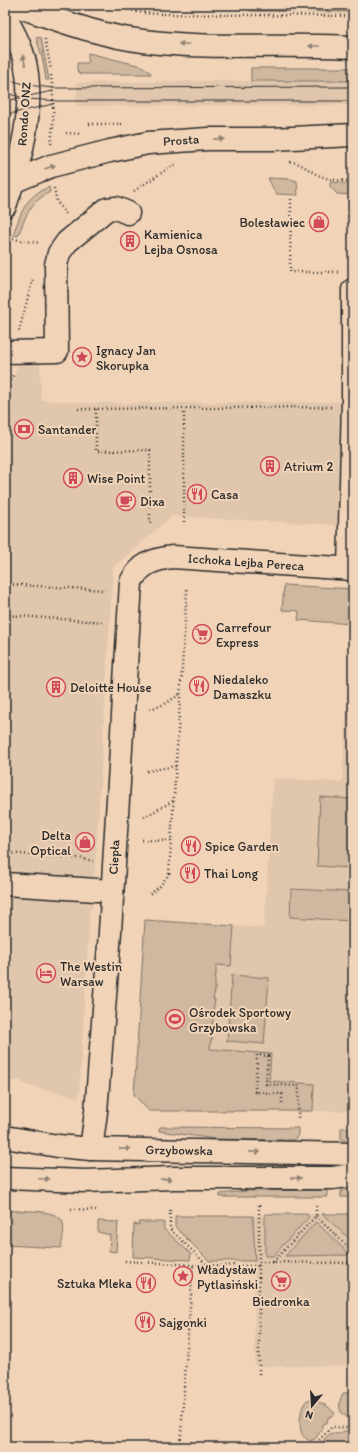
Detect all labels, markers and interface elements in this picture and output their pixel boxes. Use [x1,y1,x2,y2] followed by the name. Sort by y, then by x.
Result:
[178,41,190,48] one-way arrow
[307,43,320,49] one-way arrow
[20,54,26,66] one-way arrow
[14,81,34,146] street label: Rondo ONZ
[162,131,200,149] street label: Prosta
[213,136,226,142] one-way arrow
[44,164,56,170] one-way arrow
[308,211,330,233] shop icon: Bolesławiec
[239,215,305,230] place label: Bolesławiec
[144,227,218,257] place label: Kamienica Lejba Osnosa
[119,230,141,252] building icon: Kamienica Lejba Osnosa
[96,343,156,373] place label: Ignacy Jan Skorupka
[71,346,93,368] place icon: Ignacy Jan Skorupka
[13,418,35,440] bank icon: Santander
[38,422,96,437] place label: Santander
[259,455,281,477] building icon: Atrium 2
[284,459,333,474] place label: Atrium 2
[62,467,84,489] building icon: Wise Point
[87,471,146,486] place label: Wise Point
[186,483,208,505] restaurant icon: Casa
[211,487,239,502] place label: Casa
[115,490,137,512] cafe icon: Dixa
[140,494,165,509] place label: Dixa
[187,550,305,574] street label: Icchoka Lejba Pereca
[216,620,272,650] place label: Carrefour Express
[191,623,213,645] supermarket icon: Carrefour Express
[213,672,271,702] place label: Niedaleko Damaszku
[188,675,210,697] restaurant icon: Niedaleko Damaszku
[45,676,67,698] building icon: Deloitte House
[70,680,152,695] place label: Deloitte House
[30,828,72,858] place label: Delta Optical
[74,831,96,853] shop icon: Delta Optical
[180,835,202,857] restaurant icon: Spice Garden
[106,839,122,875] street label: Ciepła
[205,839,279,854] place label: Spice Garden
[179,862,201,884] restaurant icon: Thai Long
[204,866,258,881] place label: Thai Long
[60,959,123,989] place label: The Westin Warsaw
[35,962,57,984] hotel icon: The Westin Warsaw
[189,1005,291,1035] place label: Ośrodek Sportowy Grzybowska
[164,1008,186,1030] sports icon: Ośrodek Sportowy Grzybowska
[145,1142,213,1158] street label: Grzybowska
[119,1146,131,1153] one-way arrow
[249,1148,261,1155] one-way arrow
[160,1175,172,1182] one-way arrow
[290,1175,303,1181] one-way arrow
[38,1176,51,1182] one-way arrow
[197,1262,258,1292] place label: Władysław Pytlasiński
[172,1265,194,1287] place icon: Władysław Pytlasiński
[270,1270,292,1292] supermarket icon: Biedronka
[135,1272,157,1294] restaurant icon: Sztuka Mleka
[57,1276,132,1291] place label: Sztuka Mleka
[252,1294,310,1309] place label: Biedronka
[134,1311,156,1333] restaurant icon: Sajgonki
[159,1315,207,1330] place label: Sajgonki
[292,1386,332,1426] north arrow
[304,1408,315,1422] text: N

